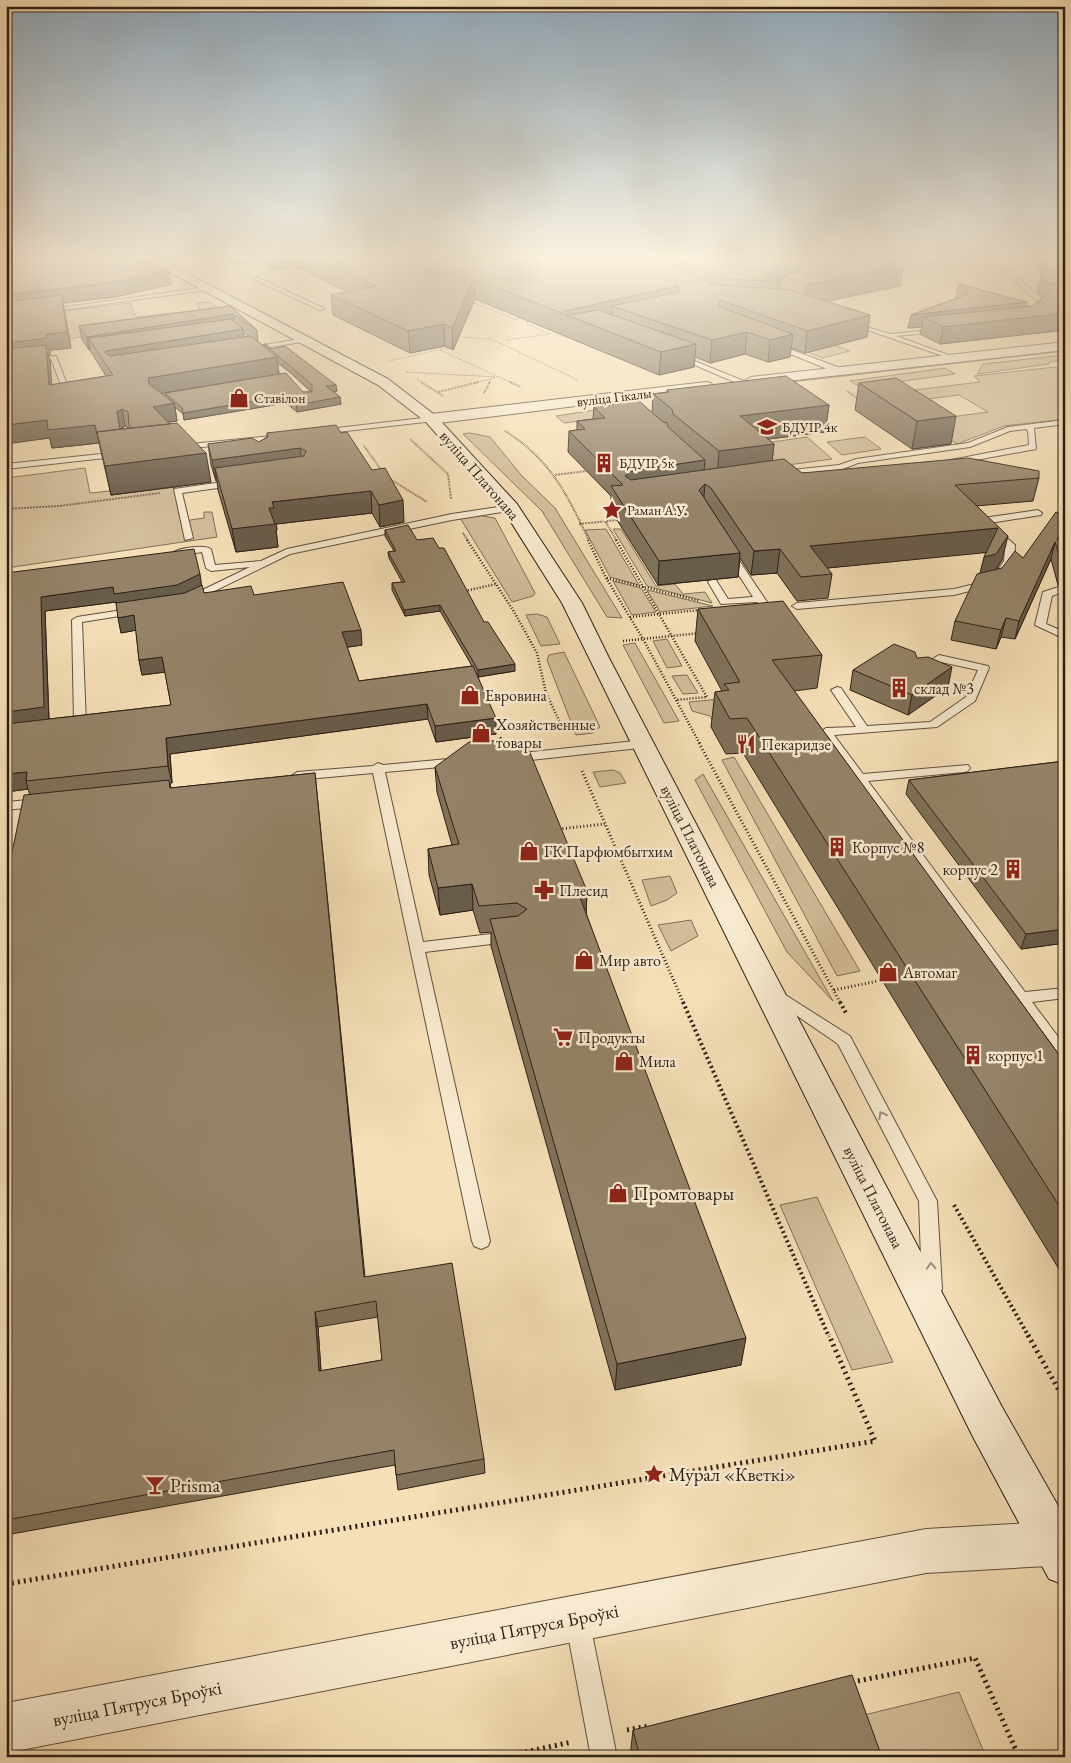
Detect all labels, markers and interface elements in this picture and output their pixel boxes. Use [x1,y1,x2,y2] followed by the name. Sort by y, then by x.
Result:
[576,383,653,411] street label: вуліца Гікалы
[228,387,250,409] shop icon: Ставілон
[254,389,306,407] place label: Ставілон
[756,416,778,438] school or university icon: БДУІР 4к
[782,418,838,436] place label: БДУІР 4к
[435,426,525,525] street label: вуліца Платонава
[593,452,615,474] building icon: БДУІР 5к
[619,454,675,472] place label: БДУІР 5к
[601,499,623,521] place icon: Раман А.У.
[627,501,687,519] place label: Раман А.У.
[888,677,910,699] building icon: склад №3
[914,678,974,699] place label: склад №3
[459,684,481,706] shop icon: Евровина
[485,685,548,706] place label: Евровина
[495,714,595,753] place label: Хозяйственные товары
[470,722,492,744] shop icon: Хозяйственные товары
[735,733,757,755] restaurant icon: Пекаридзе
[761,734,831,755] place label: Пекаридзе
[656,781,726,892] street label: вуліца Платонава
[826,836,848,858] building icon: Корпус №8
[852,837,925,858] place label: Корпус №8
[518,840,540,862] shop icon: ГК Парфюмбытхим
[544,841,673,862] place label: ГК Парфюмбытхим
[1002,858,1024,880] building icon: корпус 2
[942,859,998,880] place label: корпус 2
[533,879,555,901] pharmacy icon: Плесид
[559,880,609,901] place label: Плесид
[573,949,595,971] shop icon: Мир авто
[599,950,661,971] place label: Мир авто
[877,961,899,983] shop icon: Автомаг
[902,962,958,983] place label: Автомаг
[552,1026,574,1048] supermarket icon: Продукты
[578,1027,646,1048] place label: Продукты
[962,1044,984,1066] building icon: корпус 1
[988,1045,1044,1066] place label: корпус 1
[613,1050,635,1072] shop icon: Мила
[639,1051,677,1072] place label: Мила
[878,1111,888,1120] one-way arrow
[839,1142,909,1253] street label: вуліца Платонава
[633,1181,734,1206] place label: Промтовары
[607,1182,629,1204] shop icon: Промтовары
[925,1261,936,1269] one-way arrow
[669,1462,796,1487] place label: Мурал «Кветкі»
[643,1463,665,1485] place icon: Мурал «Кветкі»
[170,1473,220,1498] place label: Prisma
[144,1474,166,1496] bar icon: Prisma
[447,1598,621,1655] street label: вуліца Пятруся Броўкі
[50,1675,224,1732] street label: вуліца Пятруся Броўкі

